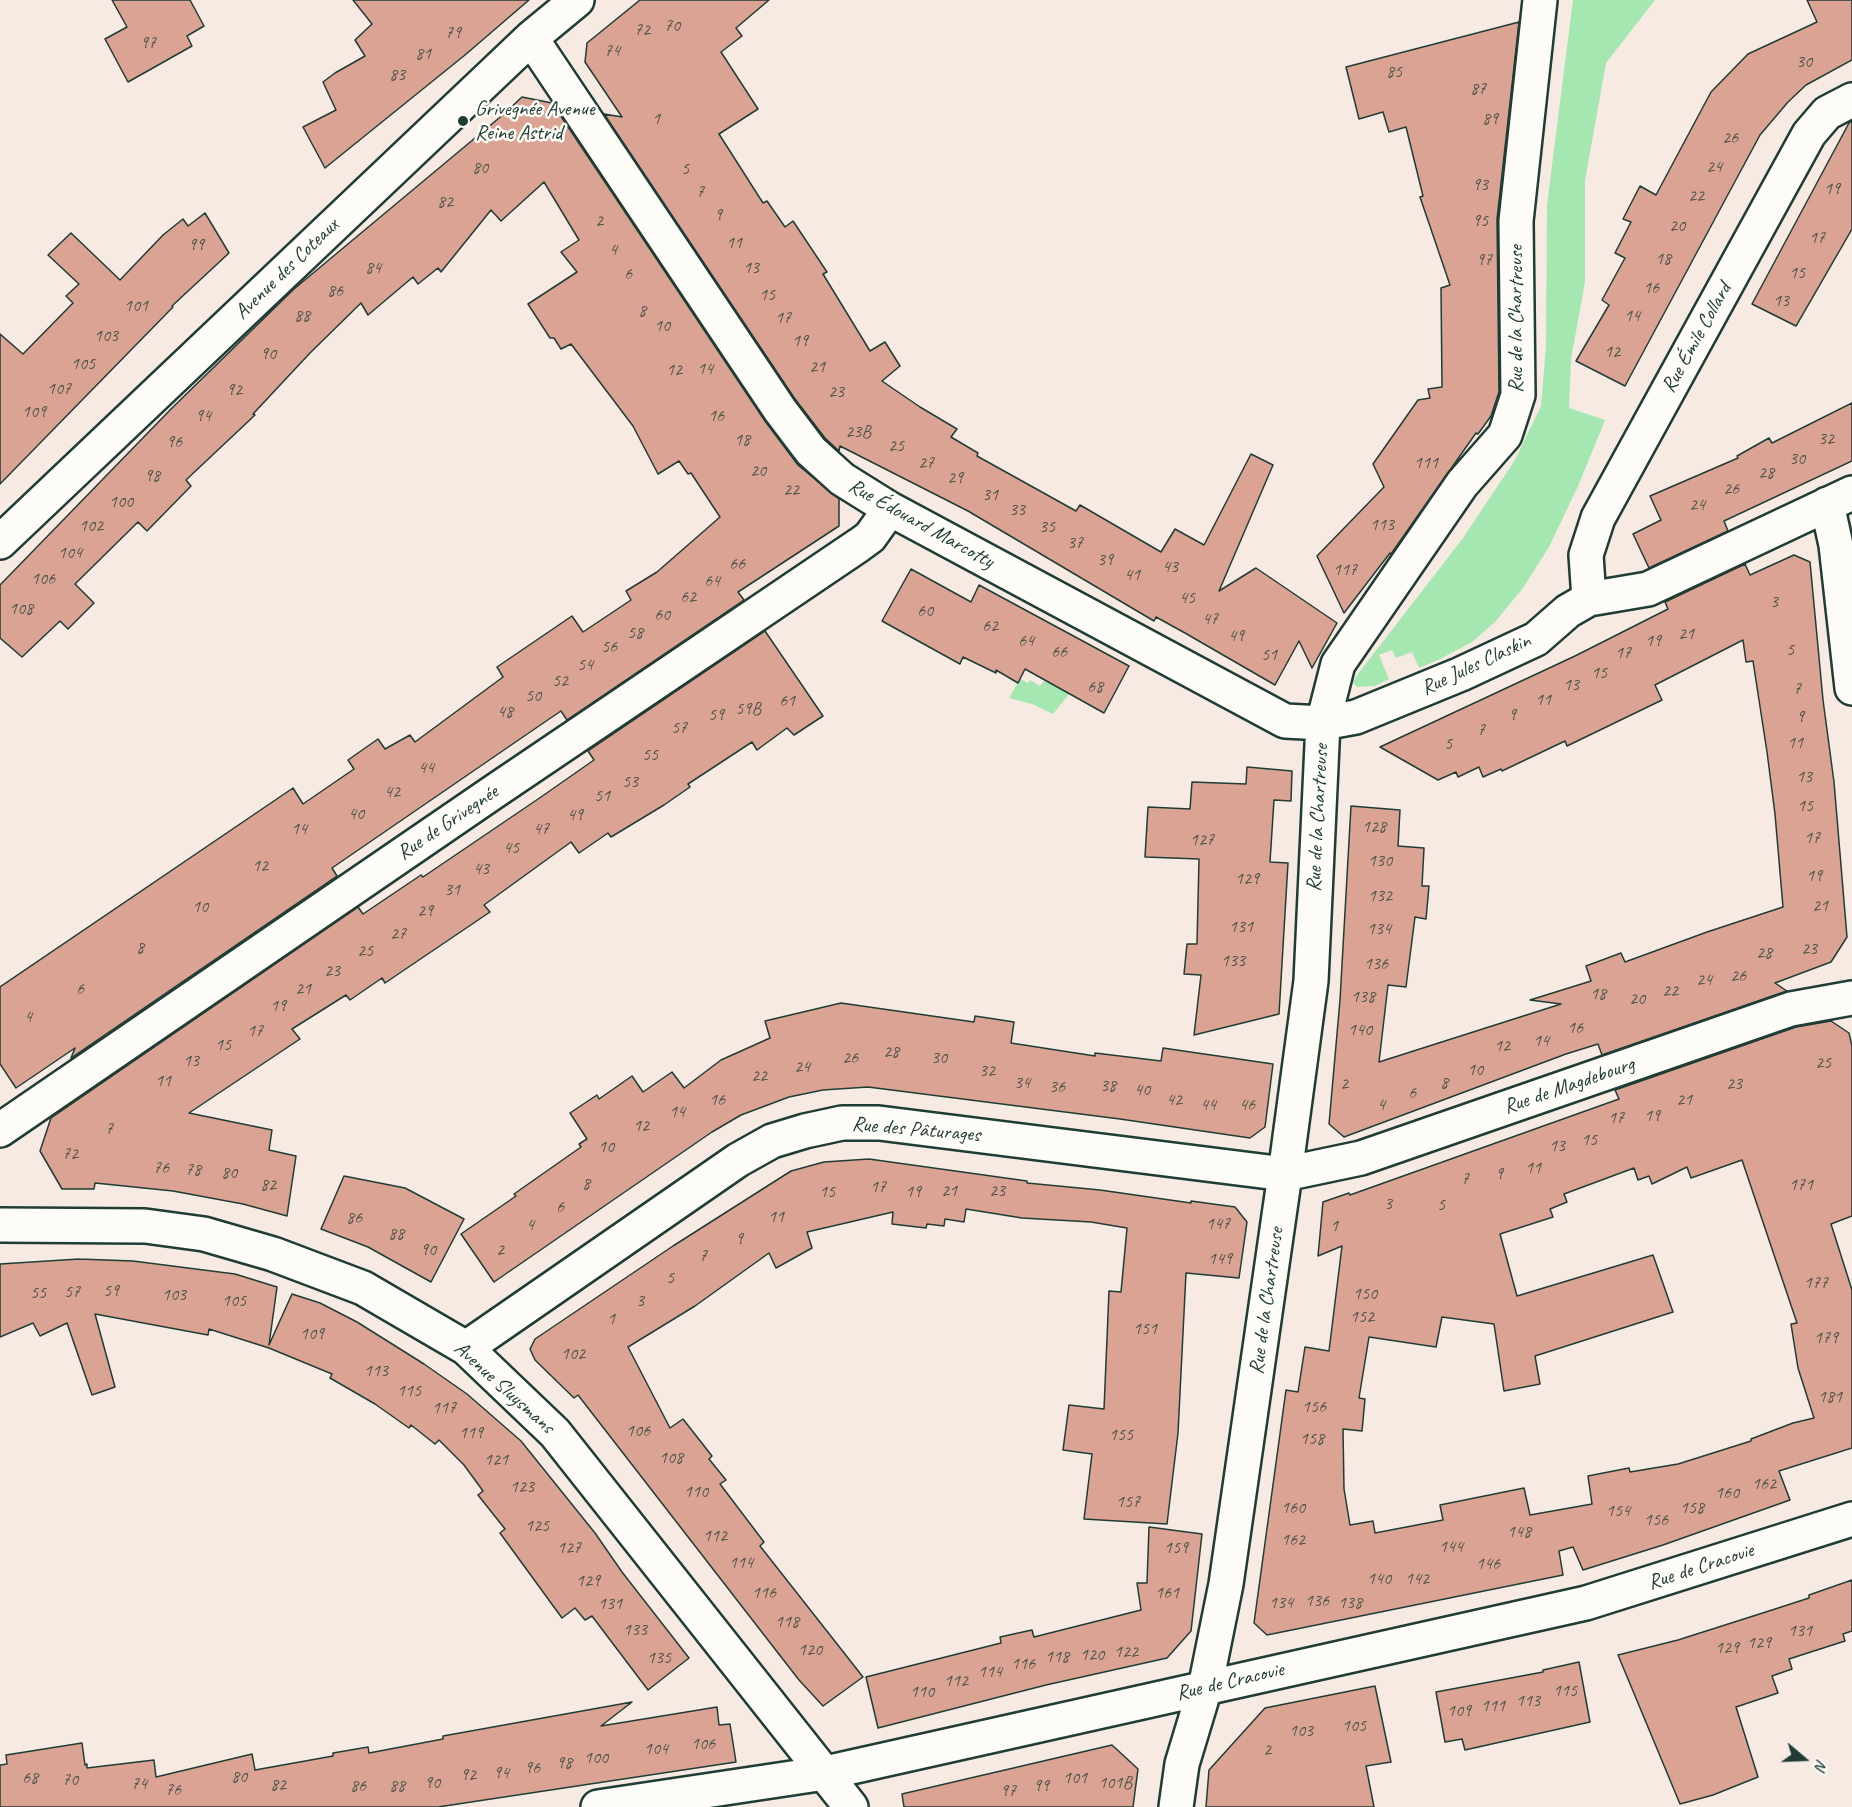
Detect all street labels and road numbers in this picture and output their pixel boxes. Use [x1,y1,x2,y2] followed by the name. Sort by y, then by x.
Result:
[230,213,344,325] street label: Avenue des Coteaux
[1503,245,1529,393] street label: Rue de la Chartreuse
[1656,279,1738,397] street label: Rue Émile Collard
[844,474,998,574] street label: Rue Édouard Marcotty
[1417,629,1535,701] street label: Rue Jules Claskin
[1302,744,1334,892] street label: Rue de la Chartreuse
[393,780,503,866] street label: Rue de Grivegnée
[1500,1052,1638,1120] street label: Rue de Magdebourg
[851,1112,981,1148] street label: Rue des Pâturages
[1244,1226,1290,1376] street label: Rue de la Chartreuse
[449,1336,559,1440] street label: Avenue Sluysmans
[1645,1538,1757,1596] street label: Rue de Cracovie
[1174,1657,1286,1707] street label: Rue de Cracovie

